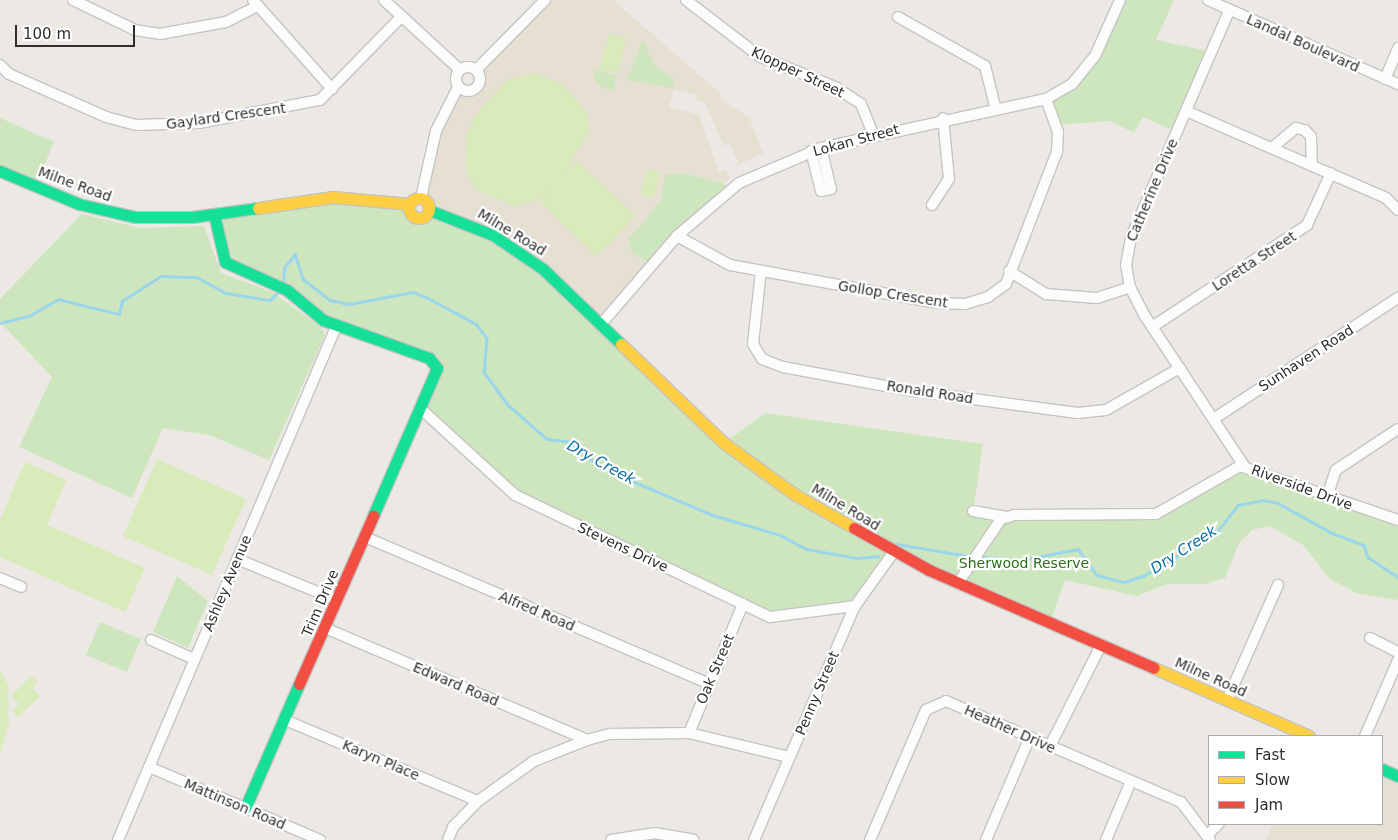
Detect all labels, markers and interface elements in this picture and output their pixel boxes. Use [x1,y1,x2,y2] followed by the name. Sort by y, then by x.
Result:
[1244,11,1362,75] street label: Landal Boulevard
[18,15,138,47] scale bar
[23,25,71,43] text: 100 m
[749,43,847,101] street label: Klopper Street
[165,99,287,133] street label: Gaylard Crescent
[811,120,901,160] street label: Lokan Street
[1123,136,1181,244] street label: Catherine Drive
[36,163,114,205] street label: Milne Road
[475,205,549,259] street label: Milne Road
[1209,228,1299,294] street label: Loretta Street
[837,277,949,311] street label: Gollop Crescent
[1256,321,1356,395] street label: Sunhaven Road
[885,377,975,407] street label: Ronald Road
[564,437,638,489] water label: Dry Creek
[1249,461,1355,513] street label: Riverside Drive
[809,480,883,534] street label: Milne Road
[575,519,671,575] street label: Stevens Drive
[1148,522,1220,578] water label: Dry Creek
[199,532,255,634] street label: Ashley Avenue
[959,555,1089,571] park label: Sherwood Reserve
[298,567,342,639] street label: Trim Drive
[496,587,578,635] street label: Alfred Road
[693,631,737,707] street label: Oak Street
[792,648,842,738] street label: Penny Street
[1172,654,1250,700] street label: Milne Road
[410,658,502,710] street label: Edward Road
[962,701,1058,757] street label: Heather Drive
[1208,735,1383,825] legend
[340,736,422,784] street label: Karyn Place
[1255,746,1285,764] text: Fast
[1255,771,1290,789] text: Slow
[182,775,288,833] street label: Mattinson Road
[1255,796,1283,814] text: Jam

